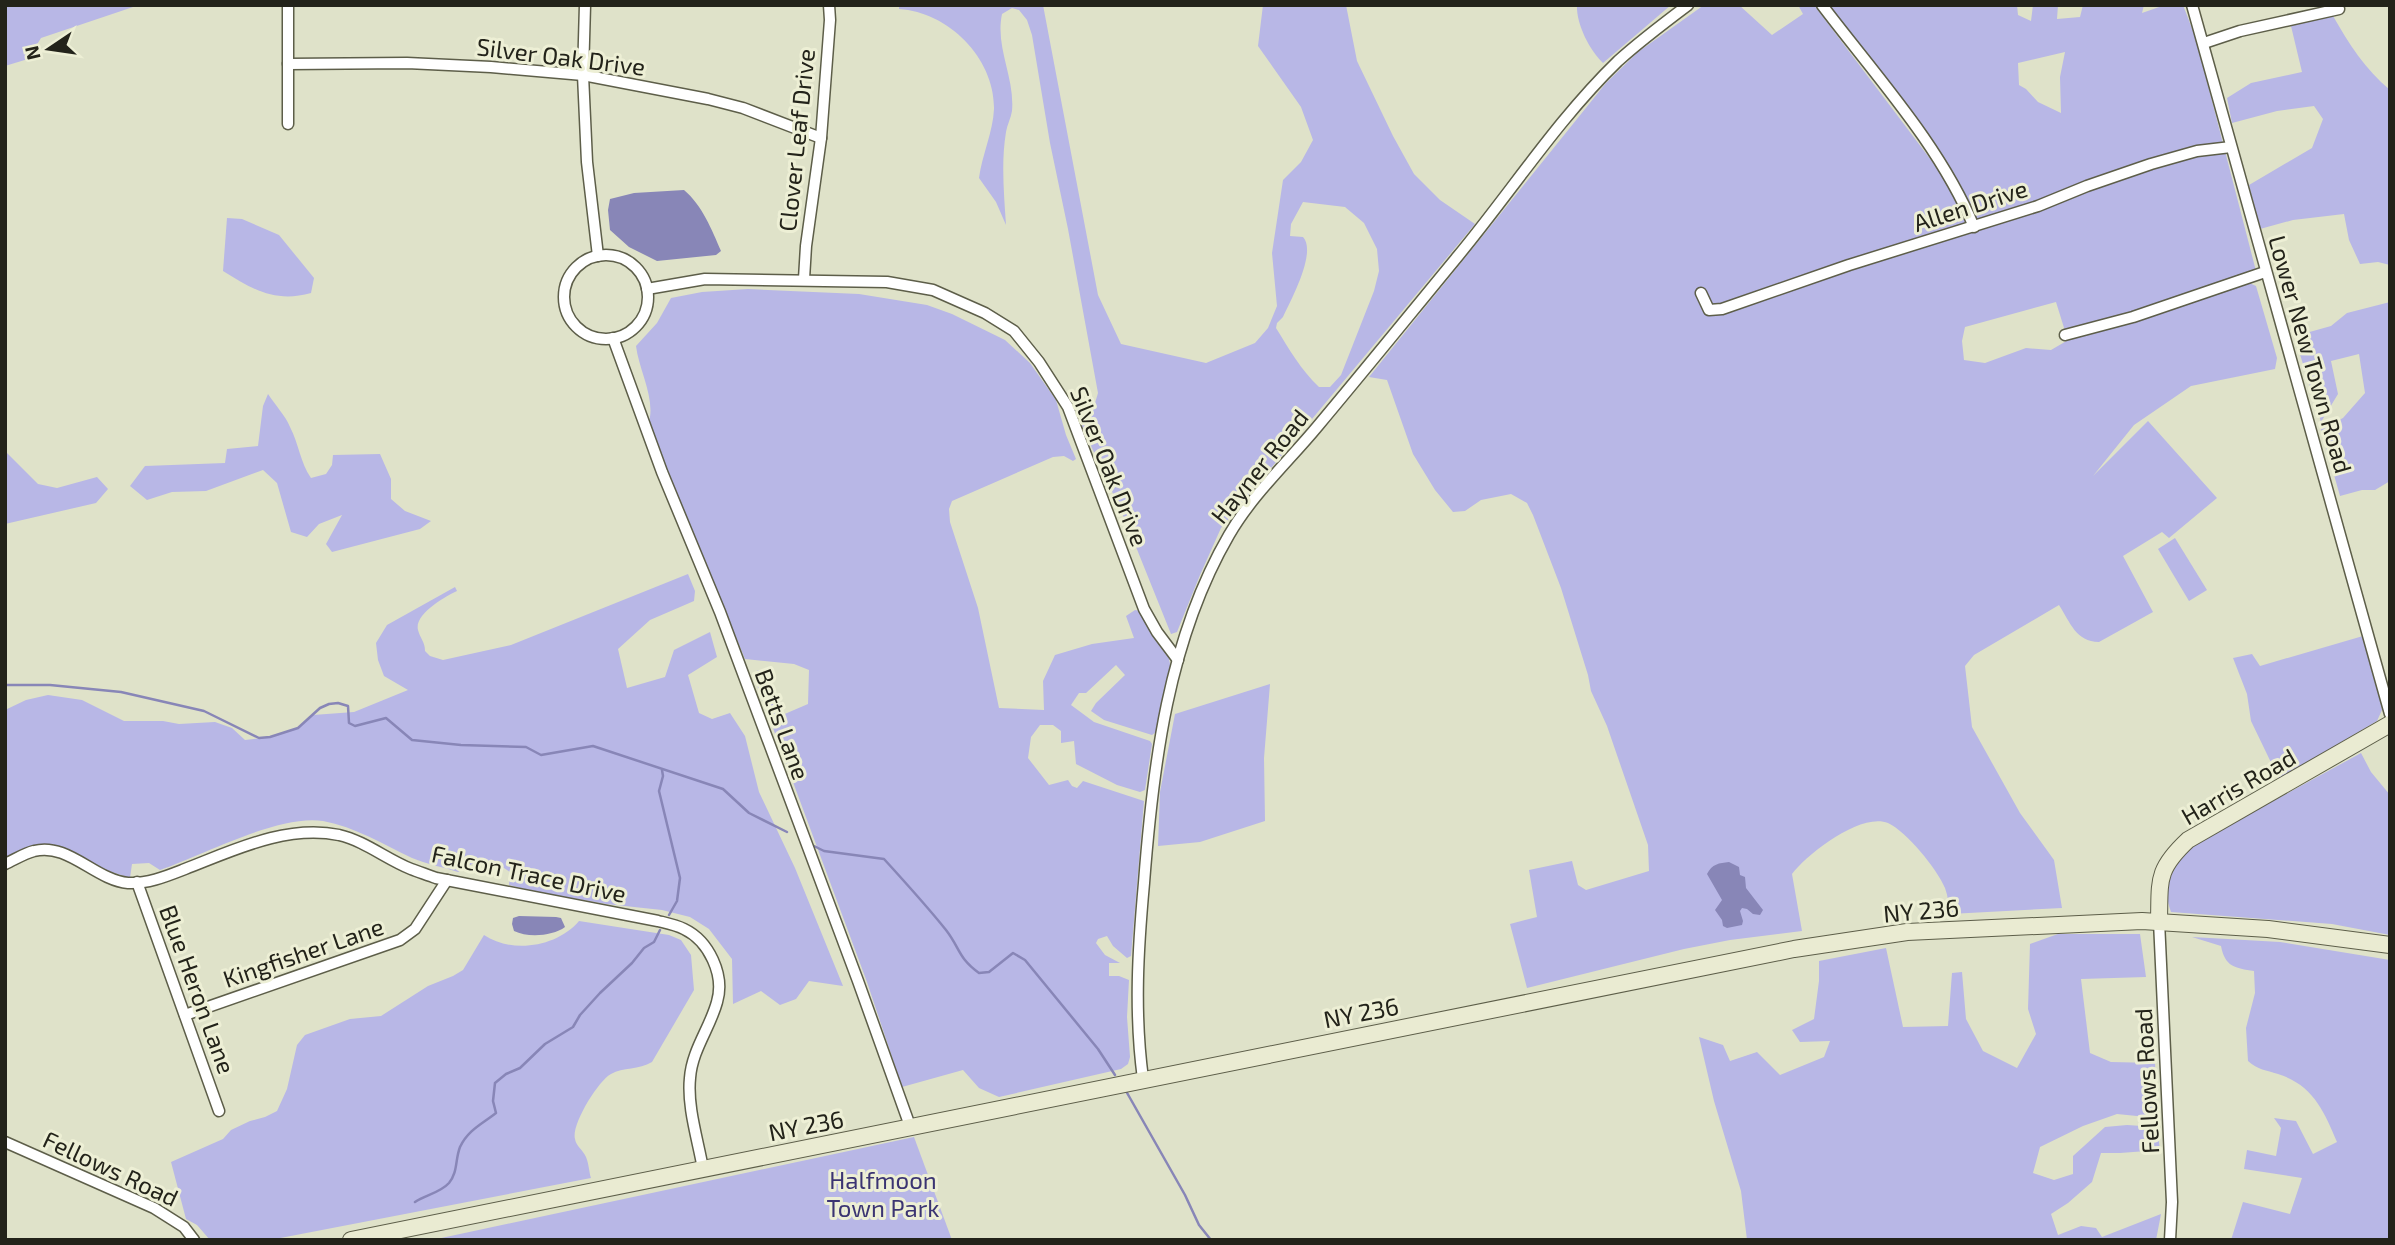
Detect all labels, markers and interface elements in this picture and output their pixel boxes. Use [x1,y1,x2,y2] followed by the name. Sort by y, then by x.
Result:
[14,14,84,84] north arrow
[475,31,647,81] street label: Silver Oak Drive
[19,44,45,62] text: N
[772,47,820,233] street label: Clover Leaf Drive
[1909,173,2031,237] street label: Allen Drive
[2263,232,2359,476] street label: Lower New Town Road
[1065,382,1155,550] street label: Silver Oak Drive
[1204,403,1314,529] street label: Hayner Road
[750,665,816,783] street label: Betts Lane
[2176,742,2300,830] street label: Harris Road
[429,838,629,908] street label: Falcon Trace Drive
[1882,892,1960,928] street label: NY 236
[154,901,242,1077] street label: Blue Heron Lane
[219,911,387,993] street label: Kingfisher Lane
[1321,991,1401,1033] street label: NY 236
[2128,1007,2164,1155] street label: Fellows Road
[766,1104,846,1146] street label: NY 236
[39,1124,183,1212] street label: Fellows Road
[827,1165,939,1222] park label: Halfmoon Town Park

